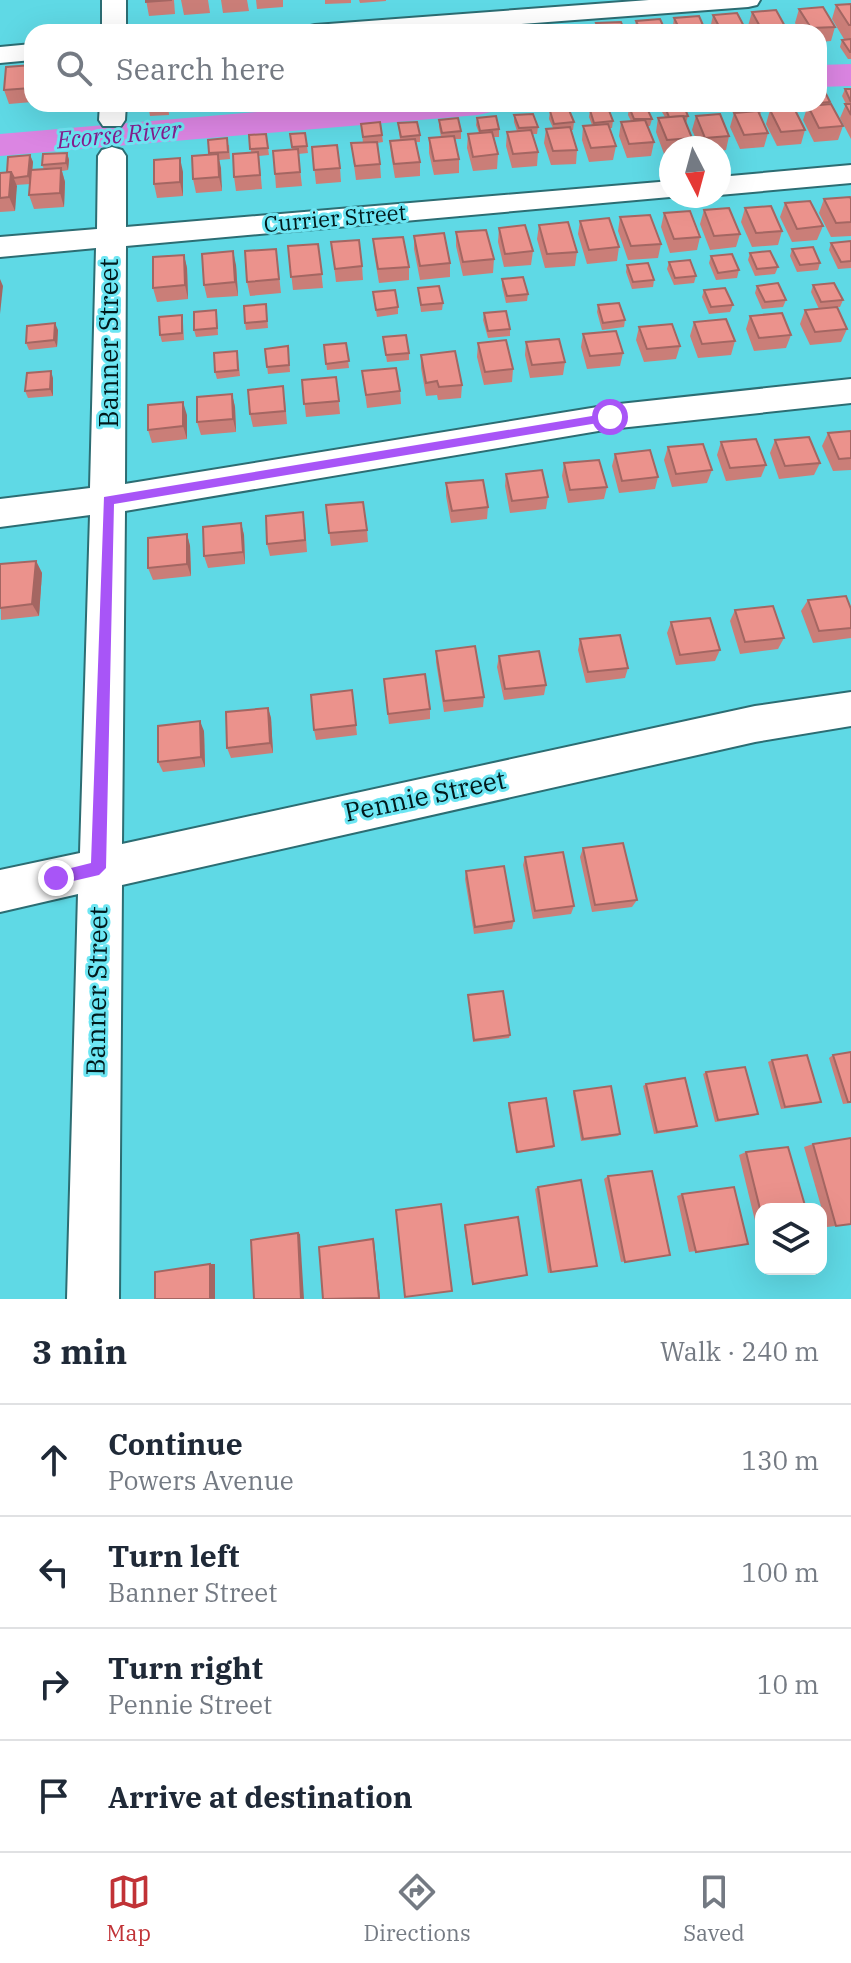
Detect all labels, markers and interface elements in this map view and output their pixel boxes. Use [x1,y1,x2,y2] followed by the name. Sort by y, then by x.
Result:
[24,24,827,112] search box
[52,46,96,90] icon: search
[116,49,285,88] text: Search here
[54,112,184,155] water label: Ecorse River
[659,136,731,208] north arrow
[263,197,408,238] street label: Currier Street
[91,258,125,428] street label: Banner Street
[592,399,628,435] route start
[341,761,509,829] street label: Pennie Street
[38,860,74,896] route end
[78,906,114,1076] street label: Banner Street
[755,1203,827,1275] map controls
[755,1203,827,1275] button: layers
[32,1329,127,1373] text: 3 min
[660,1334,819,1368] text: Walk · 240 m
[108,1424,243,1463] text: Continue
[32,1438,76,1482] icon: ahead
[741,1443,819,1477] text: 130 m
[108,1463,294,1497] text: Powers Avenue
[108,1536,240,1575] text: Turn left
[32,1550,76,1594] icon: left
[741,1555,819,1589] text: 100 m
[108,1575,277,1609] text: Banner Street
[108,1648,263,1687] text: Turn right
[32,1662,76,1706] icon: right
[757,1667,819,1701] text: 10 m
[108,1687,272,1721] text: Pennie Street
[32,1774,76,1818] icon: arrive
[108,1777,413,1816] text: Arrive at destination
[106,1870,151,1947] tab: Map
[363,1870,471,1947] tab: Directions
[683,1870,745,1947] tab: Saved

